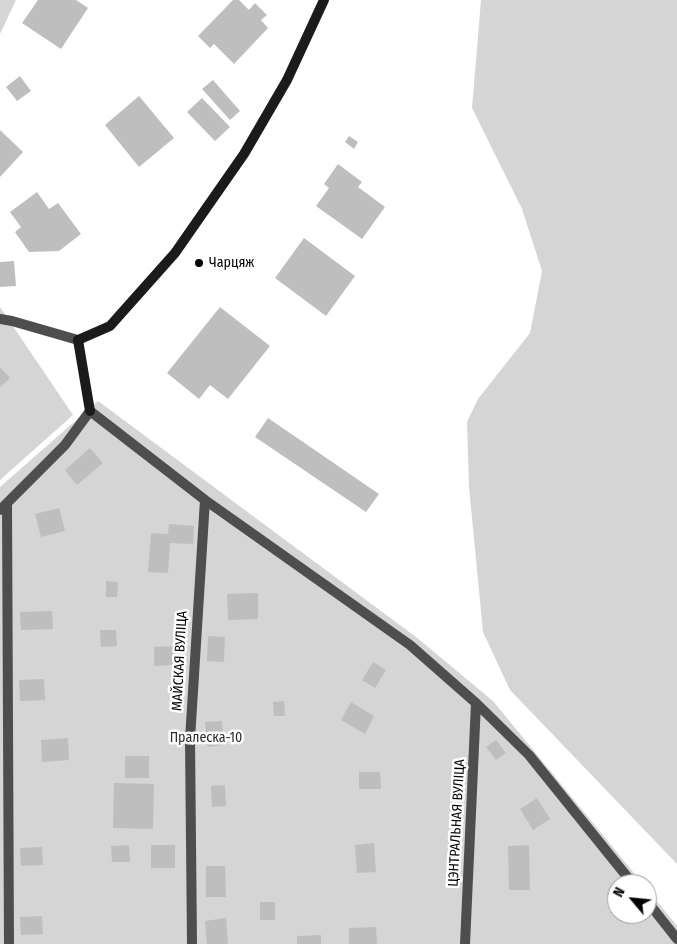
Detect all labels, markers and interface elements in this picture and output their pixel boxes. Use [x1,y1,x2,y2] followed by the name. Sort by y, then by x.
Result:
[209,255,254,271] place label: Чарцяж
[193,257,205,269] marker: Чарцяж
[169,610,191,712] street label: МАЙСКАЯ ВУЛІЦА
[170,730,242,746] park label: Пралеска-10
[445,759,469,887] street label: ЦЭНТРАЛЬНАЯ ВУЛІЦА
[607,874,657,924] north arrow
[610,885,629,900] text: N

